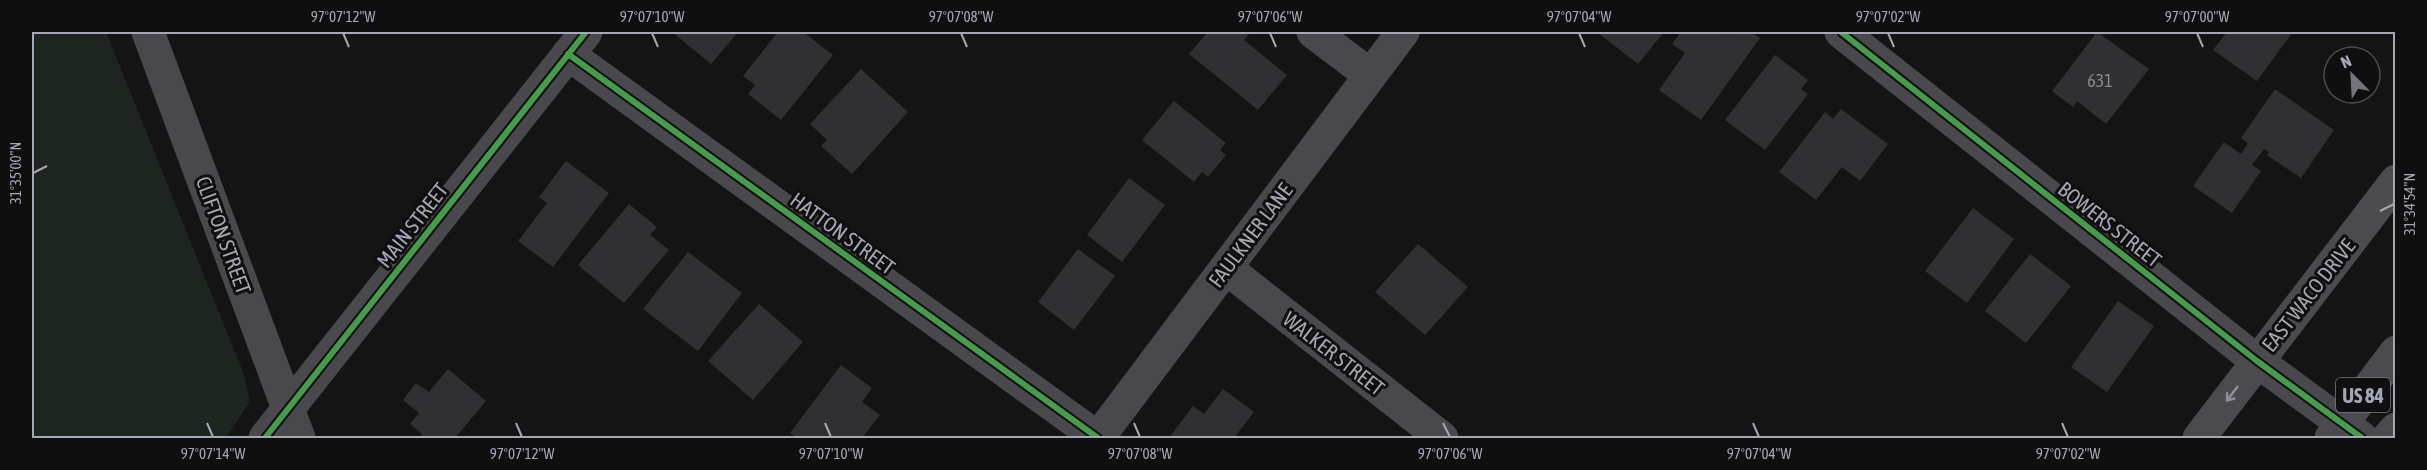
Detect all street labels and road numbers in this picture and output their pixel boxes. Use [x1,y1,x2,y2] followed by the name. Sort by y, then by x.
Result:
[192,173,256,297] street label: CLIFTON STREET
[2054,176,2166,272] street label: BOWERS STREET
[372,178,452,272] street label: MAIN STREET
[1203,178,1297,292] street label: FAULKNER LANE
[786,187,900,279] street label: HATTON STREET
[2257,234,2359,356] street label: EAST WACO DRIVE
[1279,306,1389,400] street label: WALKER STREET
[2336,378,2390,412] road number: US 84

